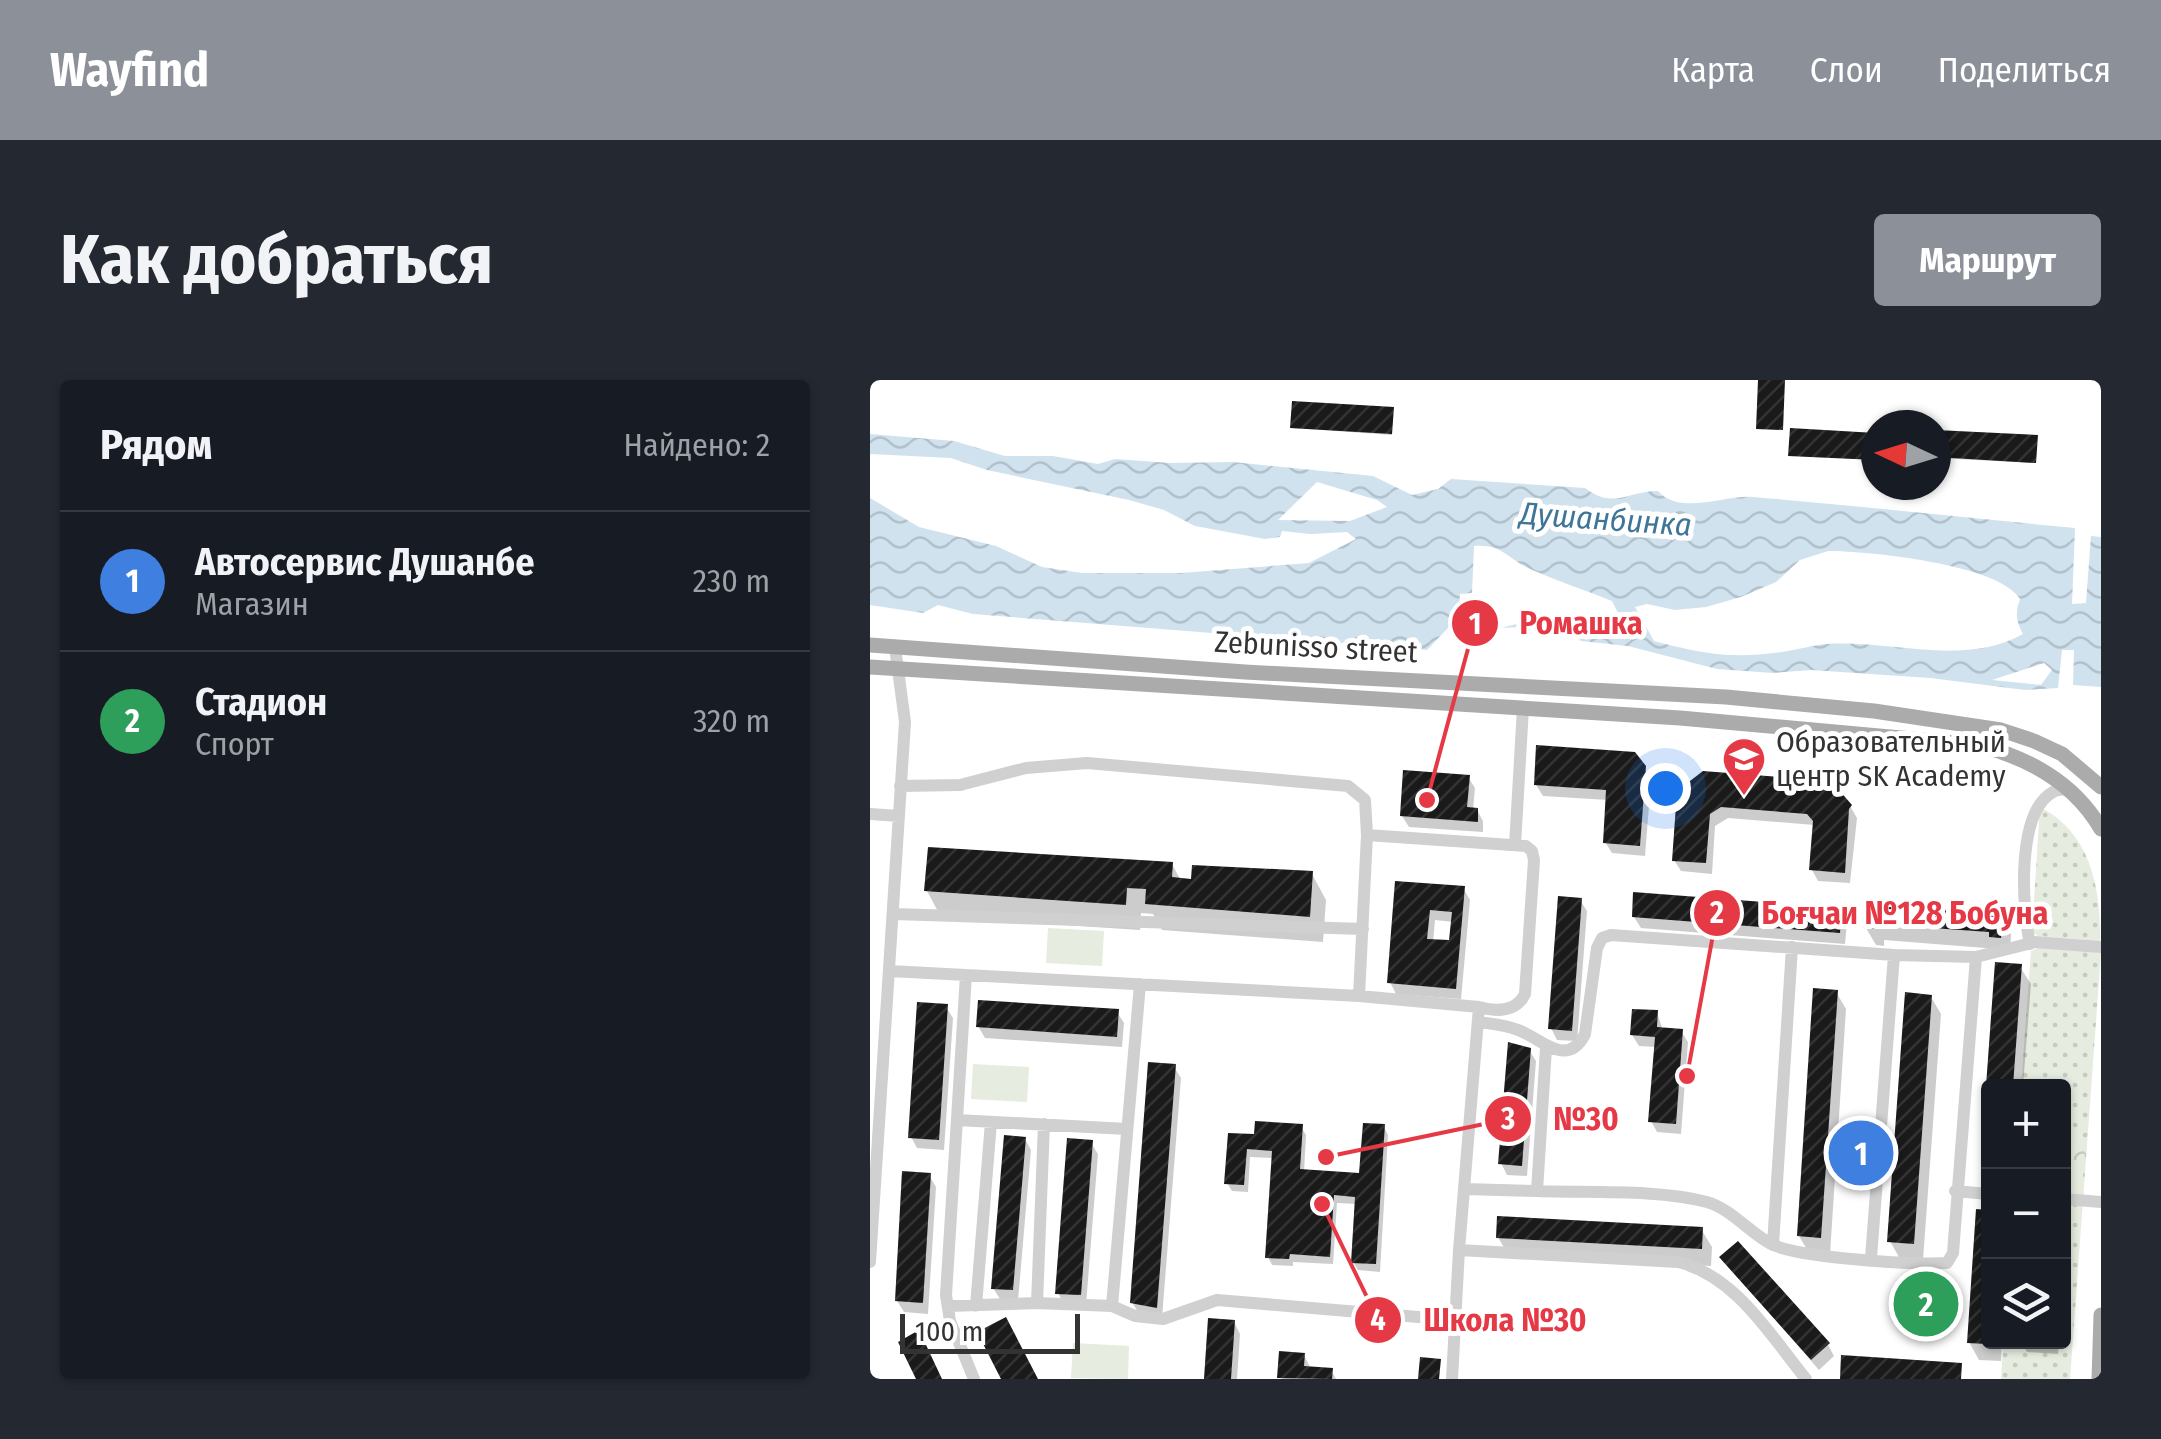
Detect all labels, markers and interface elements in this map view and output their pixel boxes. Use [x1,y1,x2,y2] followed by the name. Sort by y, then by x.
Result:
[50,41,209,99] text: Wayfind
[1671,49,1755,91] text: Карта
[1810,49,1883,91] text: Слои
[1938,49,2111,91] text: Поделиться
[1874,214,2101,306] button: Маршрут
[60,218,493,302] text: Как добраться
[1861,410,1951,500] north arrow
[100,420,212,470] text: Рядом
[624,426,770,464] text: Найдено: 2
[1516,494,1693,544] water label: Душанбинка
[195,539,534,585] text: Автосервис Душанбе
[126,562,139,600] text: 1
[693,562,770,600] text: 230 m
[195,585,309,623] text: Магазин
[1450,592,1663,654] callout: Ромашка
[1519,604,1643,642] text: Ромашка
[1469,606,1481,642] text: 1
[1214,624,1419,670] street label: Zebunisso street
[195,679,327,725] text: Стадион
[125,702,140,740] text: 2
[693,702,770,740] text: 320 m
[1776,724,2006,794] place label: Образовательный центр SK Academy
[195,725,274,763] text: Спорт
[1721,736,1767,797] school or university icon: Образовательный центр SK Academy
[1640,763,1691,814] your location
[1692,882,2069,944] callout: Боғчаи №128 Бобуна
[1762,894,2048,932] text: Боғчаи №128 Бобуна
[1709,895,1724,931] text: 2
[1981,1079,2071,1349] map controls
[1981,1079,2071,1169] button: +
[1483,1088,1638,1150] callout: №30
[1553,1100,1619,1138] text: №30
[1500,1101,1515,1137] text: 3
[1828,1116,1894,1190] pin: 1
[1981,1169,2071,1259] button: −
[1981,1259,2071,1349] button: layers
[1894,1266,1958,1342] pin: 2
[1353,1289,1606,1351] callout: Школа №30
[1423,1301,1587,1339] text: Школа №30
[1370,1302,1386,1338] text: 4
[900,1309,1080,1354] scale bar
[915,1315,983,1348] text: 100 m

